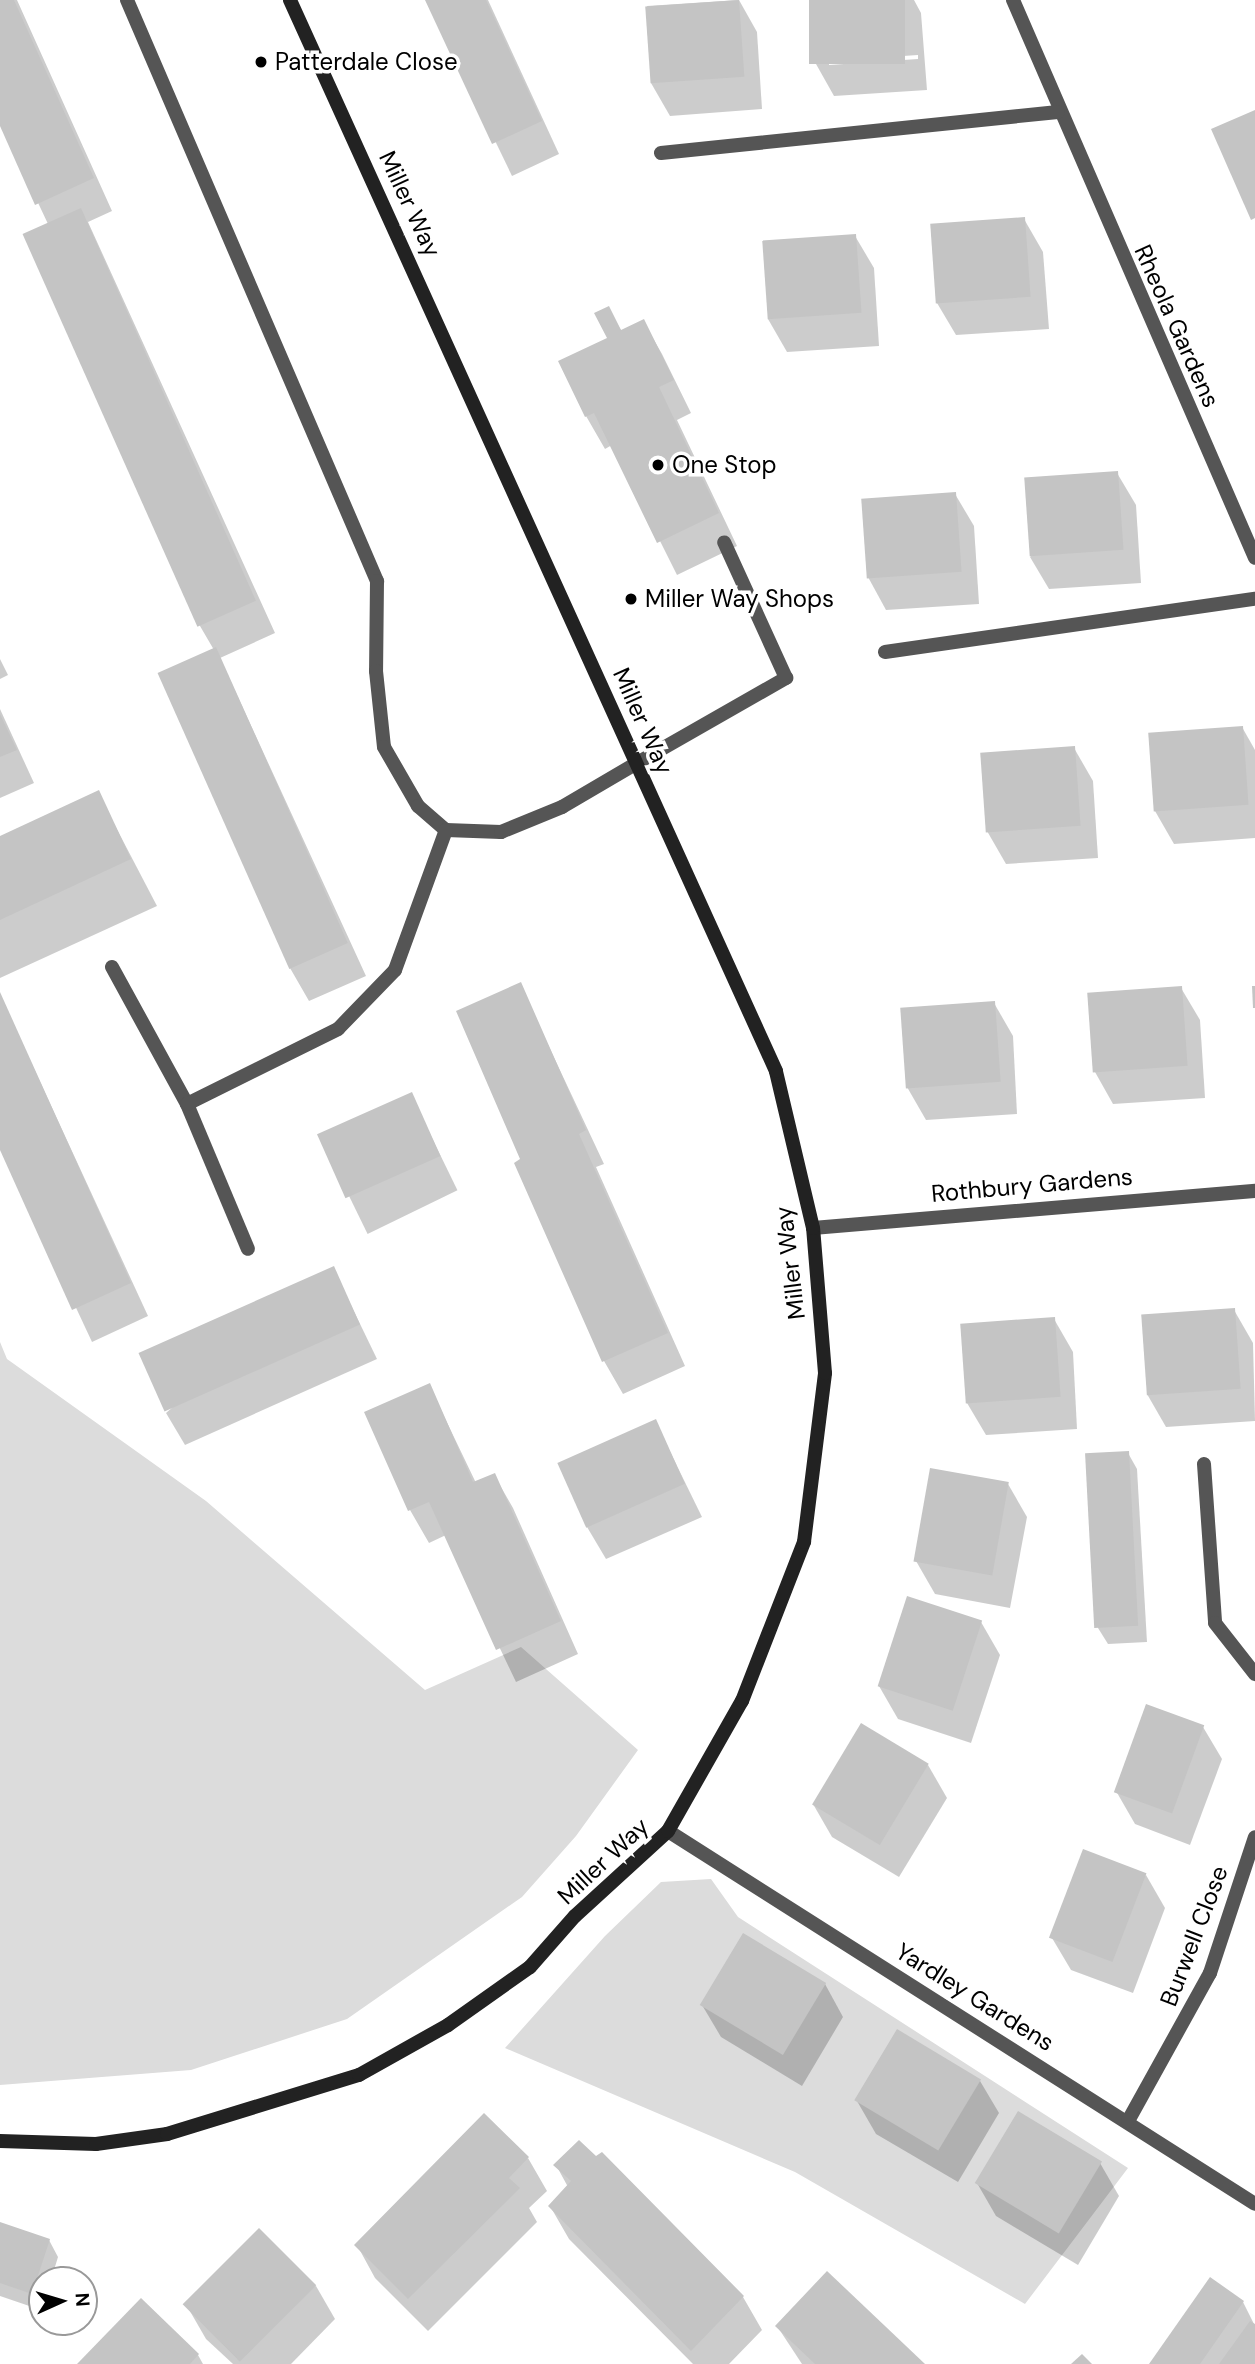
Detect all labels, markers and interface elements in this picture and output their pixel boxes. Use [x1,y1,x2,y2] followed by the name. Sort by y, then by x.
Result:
[275,48,458,76] place label: Patterdale Close
[253,54,269,70] marker: Patterdale Close
[373,146,447,262] street label: Miller Way
[1128,240,1226,412] street label: Rheola Gardens
[672,451,777,479] place label: One Stop
[650,457,666,473] marker: One Stop
[645,585,834,613] place label: Miller Way Shops
[623,591,639,607] marker: Miller Way Shops
[607,663,679,779] street label: Miller Way
[930,1162,1134,1208] street label: Rothbury Gardens
[769,1205,811,1321] street label: Miller Way
[552,1812,654,1910] street label: Miller Way
[1154,1862,1234,2010] street label: Burwell Close
[891,1937,1059,2057] street label: Yardley Gardens
[28,2266,98,2336] north arrow
[69,2292,95,2307] text: N

